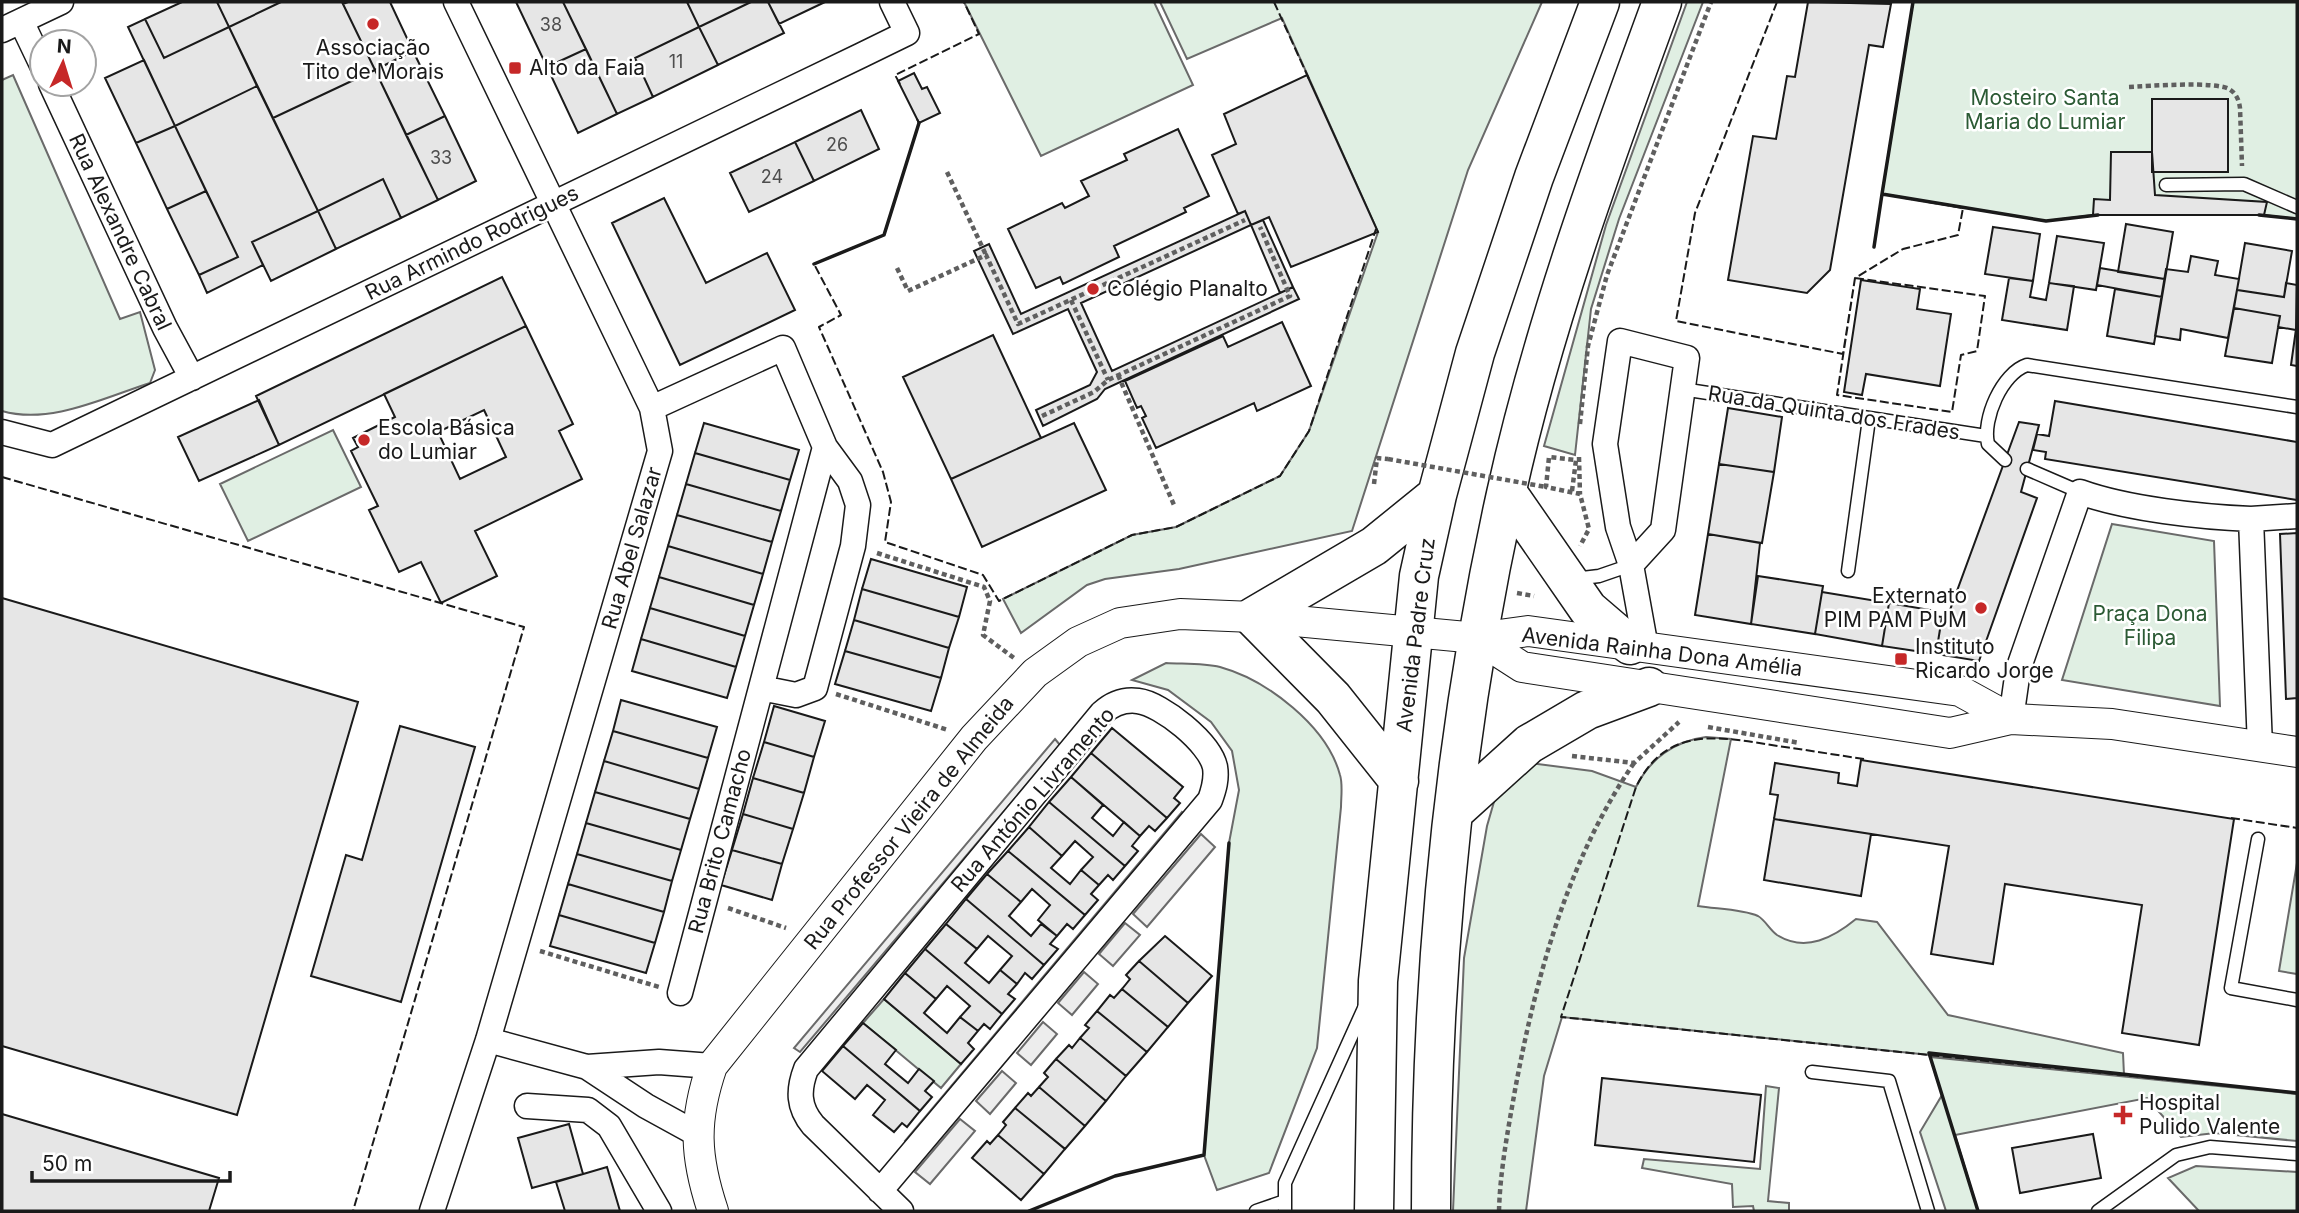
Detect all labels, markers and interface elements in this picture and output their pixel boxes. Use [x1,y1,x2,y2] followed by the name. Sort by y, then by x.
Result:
[540,14,562,35] house number: 38
[365,16,381,32] marker: Associação Tito de Morais
[28,28,98,98] north arrow
[56,35,72,59] text: N
[302,35,444,84] place label: Associação Tito de Morais
[669,51,683,72] house number: 11
[529,55,645,80] place label: Alto da Faia
[507,60,523,76] marker: Alto da Faia
[1965,85,2125,134] park label: Mosteiro Santa Maria do Lumiar
[64,130,177,334] street label: Rua Alexandre Cabral
[826,134,848,155] house number: 26
[430,147,452,168] house number: 33
[761,166,783,187] house number: 24
[361,180,583,305] street label: Rua Armindo Rodrigues
[1107,276,1268,301] place label: Colégio Planalto
[1085,281,1101,297] marker: Colégio Planalto
[1706,380,1962,445] street label: Rua da Quinta dos Frades
[378,415,515,464] place label: Escola Básica do Lumiar
[356,432,372,448] marker: Escola Básica do Lumiar
[596,464,667,632] street label: Rua Abel Salazar
[1391,536,1440,734] street label: Avenida Padre Cruz
[1824,583,1967,632] place label: Externato PIM PAM PUM
[1973,600,1989,616] marker: Externato PIM PAM PUM
[2093,601,2207,650] park label: Praça Dona Filipa
[1520,622,1804,681] street label: Avenida Rainha Dona Amélia
[1915,634,2054,683] place label: Instituto Ricardo Jorge
[1893,651,1909,667] marker: Instituto Ricardo Jorge
[799,691,1019,954] street label: Rua Professor Vieira de Almeida
[946,702,1120,897] street label: Rua António Livramento
[683,746,756,936] street label: Rua Brito Camacho
[2139,1090,2280,1139] place label: Hospital Pulido Valente
[2113,1105,2133,1125] marker: Hospital Pulido Valente
[32,1140,229,1184] scale bar
[42,1151,92,1176] text: 50 m

